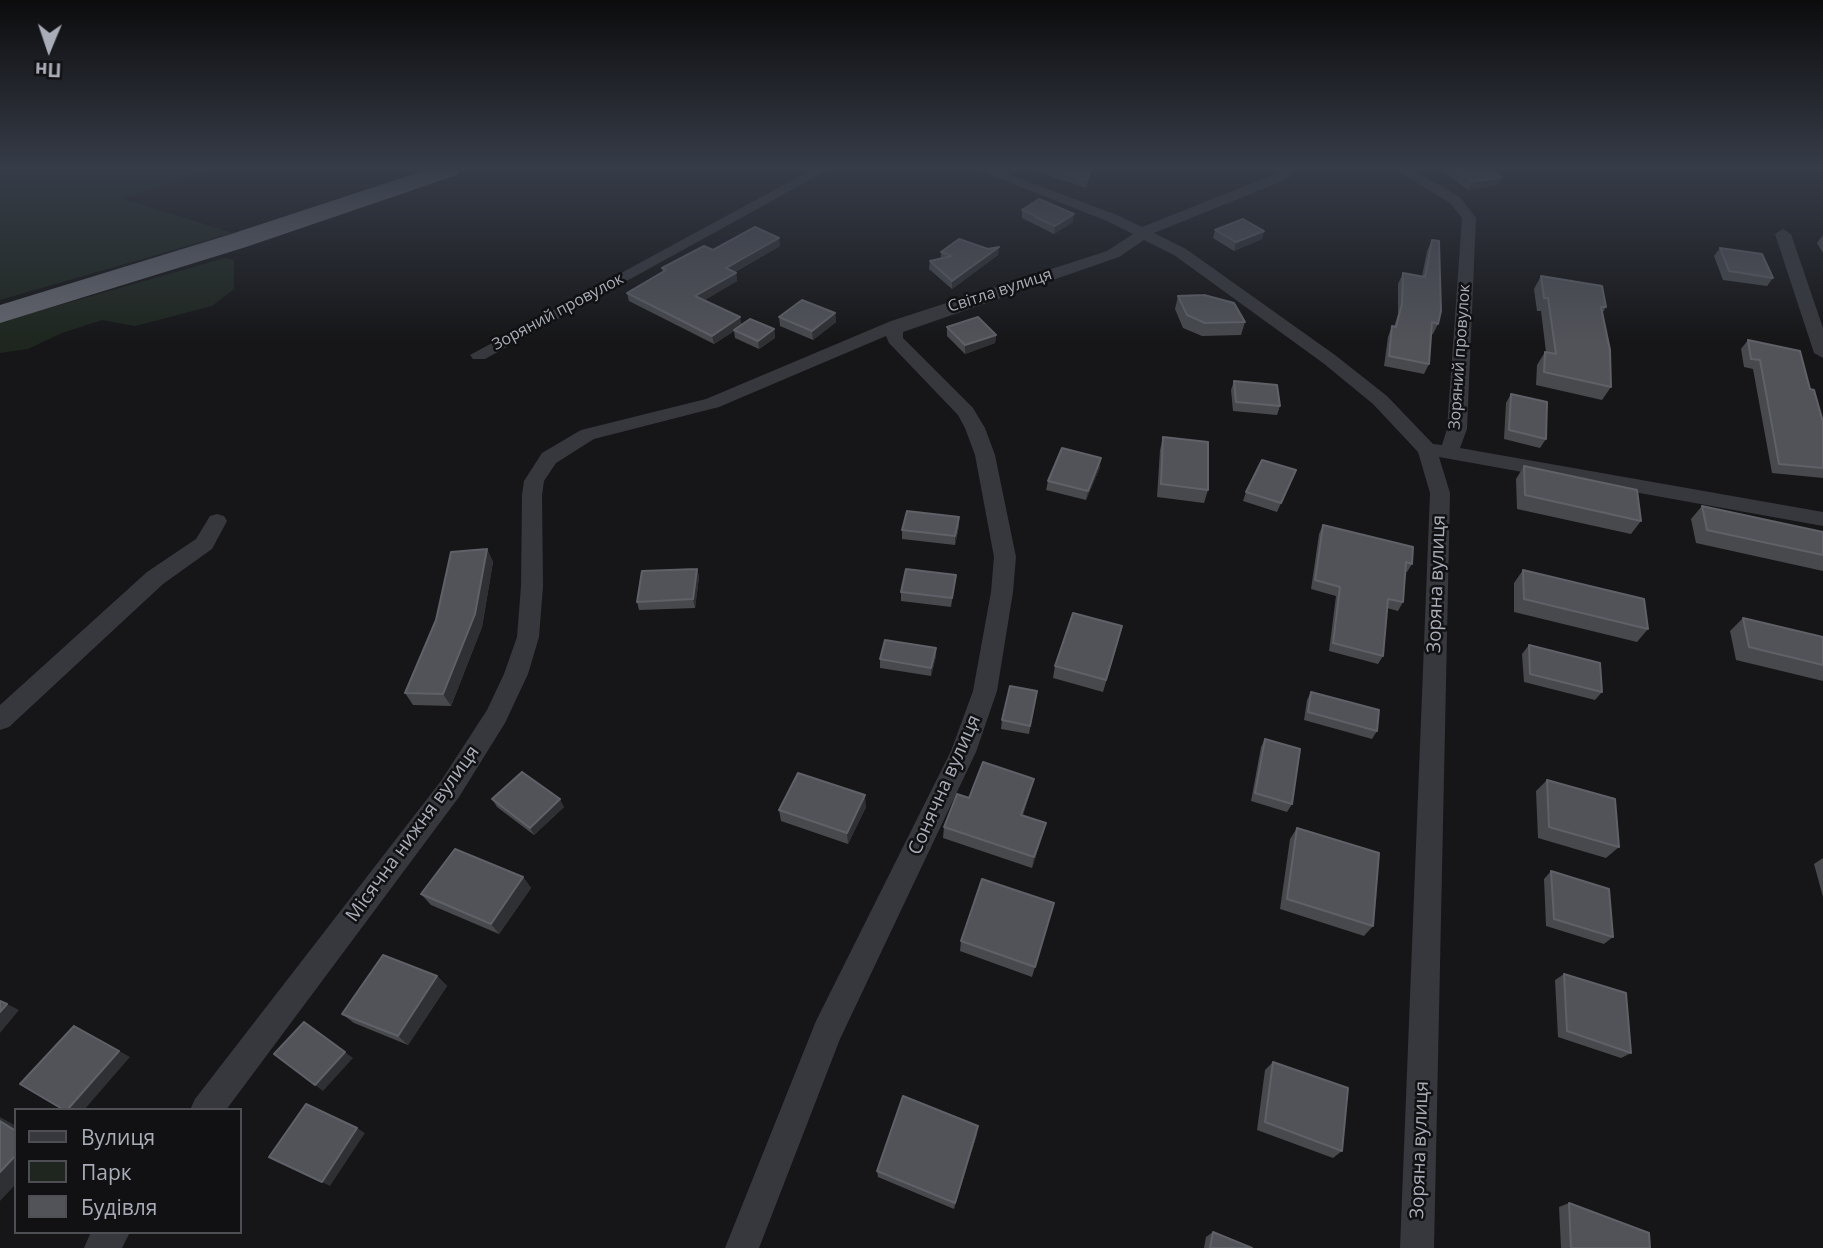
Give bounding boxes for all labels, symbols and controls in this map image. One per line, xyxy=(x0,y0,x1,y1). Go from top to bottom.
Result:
north arrow xyxy=(14,14,84,84)
text: Пн xyxy=(34,57,62,83)
street label: Світла вулиця xyxy=(945,265,1055,317)
street label: Зоряний провулок xyxy=(489,269,627,355)
street label: Зоряний провулок xyxy=(1445,284,1475,430)
street label: Зоряна вулиця xyxy=(1423,515,1451,653)
street label: Сонячна вулиця xyxy=(904,711,986,859)
street label: Місячна нижня вулиця xyxy=(342,742,484,926)
street label: Зоряна вулиця xyxy=(1406,1081,1434,1219)
legend xyxy=(14,1108,242,1234)
text: Вулиця xyxy=(81,1123,155,1151)
text: Парк xyxy=(81,1158,132,1186)
text: Будівля xyxy=(81,1193,157,1221)

